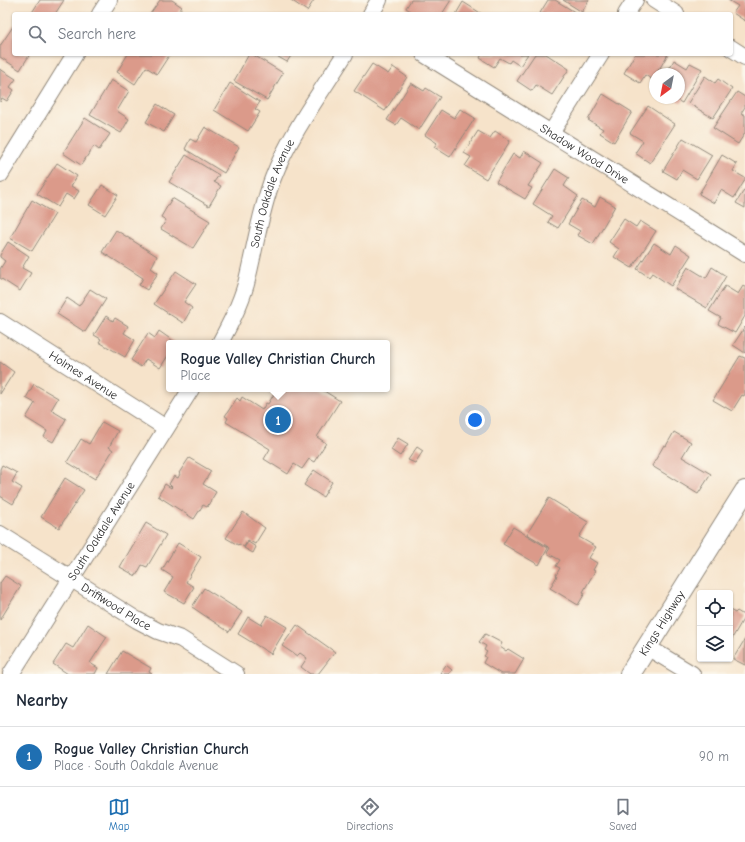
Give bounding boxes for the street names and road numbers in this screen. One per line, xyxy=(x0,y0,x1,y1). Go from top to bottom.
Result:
street label: Shadow Wood Drive xyxy=(537,121,631,187)
street label: South Oakdale Avenue xyxy=(247,137,297,249)
street label: Holmes Avenue xyxy=(46,348,121,403)
street label: South Oakdale Avenue xyxy=(65,479,138,583)
street label: Driftwood Place xyxy=(79,580,153,633)
street label: Kings Highway xyxy=(636,587,688,658)

